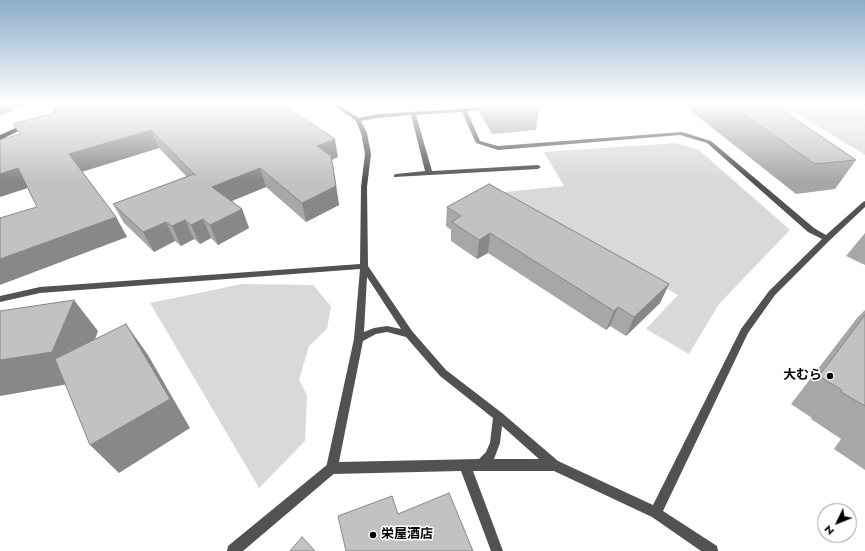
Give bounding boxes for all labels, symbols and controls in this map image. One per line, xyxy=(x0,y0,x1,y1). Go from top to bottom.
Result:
place label: 大むら xyxy=(783,368,822,384)
marker: 大むら xyxy=(825,371,835,381)
north arrow xyxy=(817,503,857,543)
text: N xyxy=(820,522,838,539)
place label: 栄屋酒店 xyxy=(381,527,433,543)
marker: 栄屋酒店 xyxy=(368,530,378,540)

